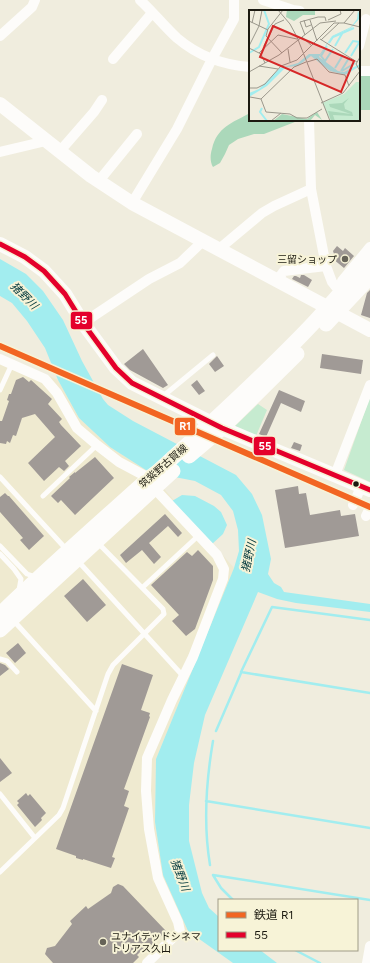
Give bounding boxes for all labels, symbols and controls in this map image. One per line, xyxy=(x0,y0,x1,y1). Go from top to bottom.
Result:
inset map xyxy=(249,10,360,121)
place label: 三留ショップ xyxy=(277,253,337,266)
marker: 三留ショップ xyxy=(340,254,350,264)
water label: 猪野川 xyxy=(8,280,41,313)
line badge: 55 xyxy=(70,311,93,330)
text: 55 xyxy=(75,314,87,327)
line badge: R1 xyxy=(174,417,196,436)
text: R1 xyxy=(179,420,191,433)
line badge: 55 xyxy=(253,436,276,456)
text: 55 xyxy=(259,440,271,453)
street label: 筑紫野古賀線 xyxy=(136,441,190,491)
unlabelled marker xyxy=(351,479,361,489)
water label: 猪野川 xyxy=(239,538,259,573)
water label: 猪野川 xyxy=(168,857,192,894)
legend xyxy=(218,899,358,951)
text: 鉄道 R1 xyxy=(254,908,293,922)
text: 55 xyxy=(254,928,268,942)
place label: ユナイテッドシネマ トリアス久山 xyxy=(111,930,201,955)
marker: ユナイテッドシネマ トリアス久山 xyxy=(98,937,108,947)

